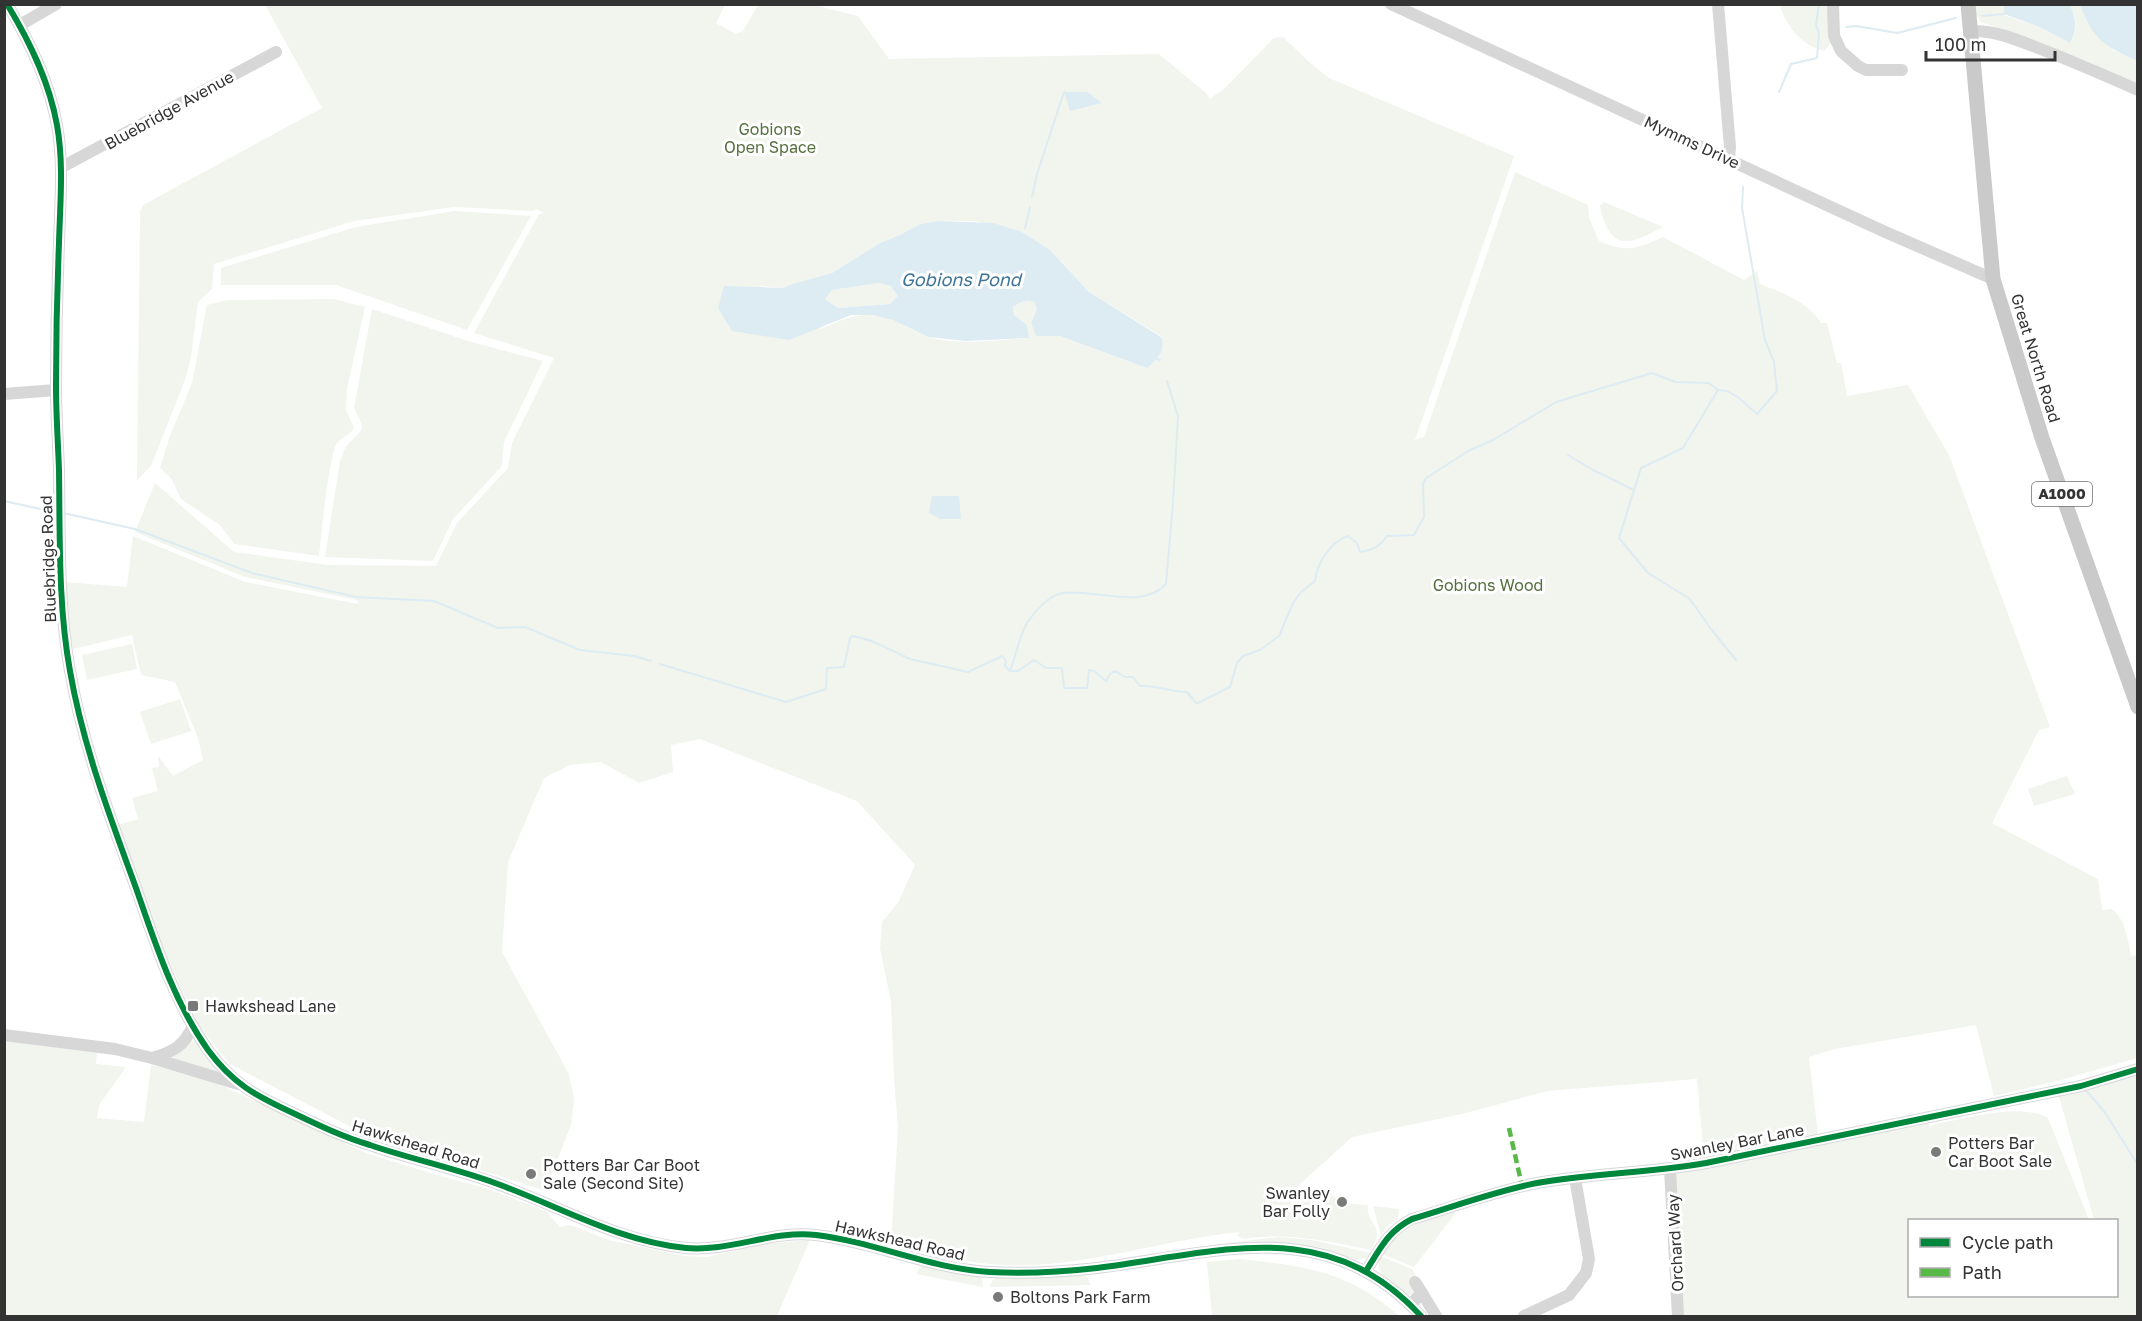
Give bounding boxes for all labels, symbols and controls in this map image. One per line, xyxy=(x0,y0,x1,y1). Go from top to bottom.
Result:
scale bar xyxy=(1926,24,2055,62)
text: 100 m xyxy=(1935,33,1986,55)
street label: Bluebridge Avenue xyxy=(101,66,237,154)
street label: Mymms Drive xyxy=(1641,111,1743,173)
park label: Gobions Open Space xyxy=(724,119,816,157)
water label: Gobions Pond xyxy=(901,268,1023,290)
street label: Great North Road xyxy=(2007,291,2065,425)
road number: A1000 xyxy=(2032,482,2092,506)
street label: Bluebridge Road xyxy=(36,495,60,623)
park label: Gobions Wood xyxy=(1433,575,1543,595)
place label: Hawkshead Lane xyxy=(205,996,336,1016)
marker: Hawkshead Lane xyxy=(186,999,200,1013)
street label: Hawkshead Road xyxy=(350,1115,482,1173)
street label: Swanley Bar Lane xyxy=(1668,1119,1806,1165)
place label: Potters Bar Car Boot Sale xyxy=(1948,1133,2052,1171)
marker: Potters Bar Car Boot Sale xyxy=(1929,1145,1943,1159)
place label: Potters Bar Car Boot Sale (Second Site) xyxy=(543,1155,700,1193)
marker: Potters Bar Car Boot Sale (Second Site) xyxy=(524,1167,538,1181)
place label: Swanley Bar Folly xyxy=(1262,1183,1330,1221)
street label: Orchard Way xyxy=(1662,1194,1688,1292)
marker: Swanley Bar Folly xyxy=(1335,1195,1349,1209)
street label: Hawkshead Road xyxy=(833,1215,967,1265)
legend xyxy=(1908,1219,2118,1297)
text: Cycle path xyxy=(1962,1231,2054,1253)
text: Path xyxy=(1962,1261,2002,1283)
place label: Boltons Park Farm xyxy=(1010,1287,1151,1307)
marker: Boltons Park Farm xyxy=(991,1290,1005,1304)

